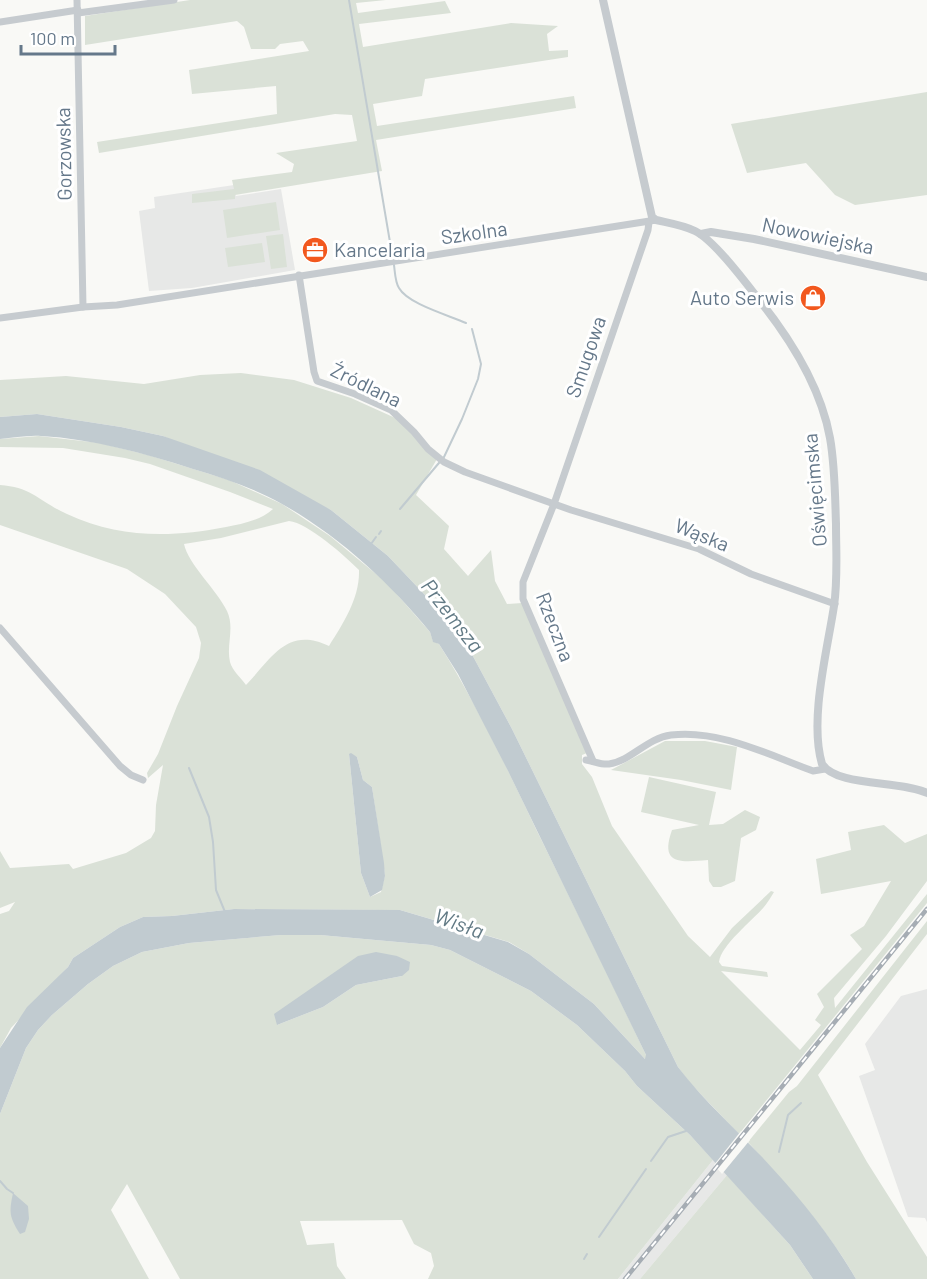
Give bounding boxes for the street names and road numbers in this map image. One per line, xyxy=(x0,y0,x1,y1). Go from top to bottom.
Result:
street label: Gorzowska xyxy=(50,107,76,201)
street label: Nowowiejska xyxy=(760,211,876,259)
street label: Szkolna xyxy=(439,215,509,249)
street label: Smugowa xyxy=(560,313,610,401)
street label: Źródlana xyxy=(327,357,406,411)
street label: Oświęcimska xyxy=(797,433,831,548)
street label: Wąska xyxy=(672,512,733,556)
street label: Rzeczna xyxy=(532,589,580,665)

